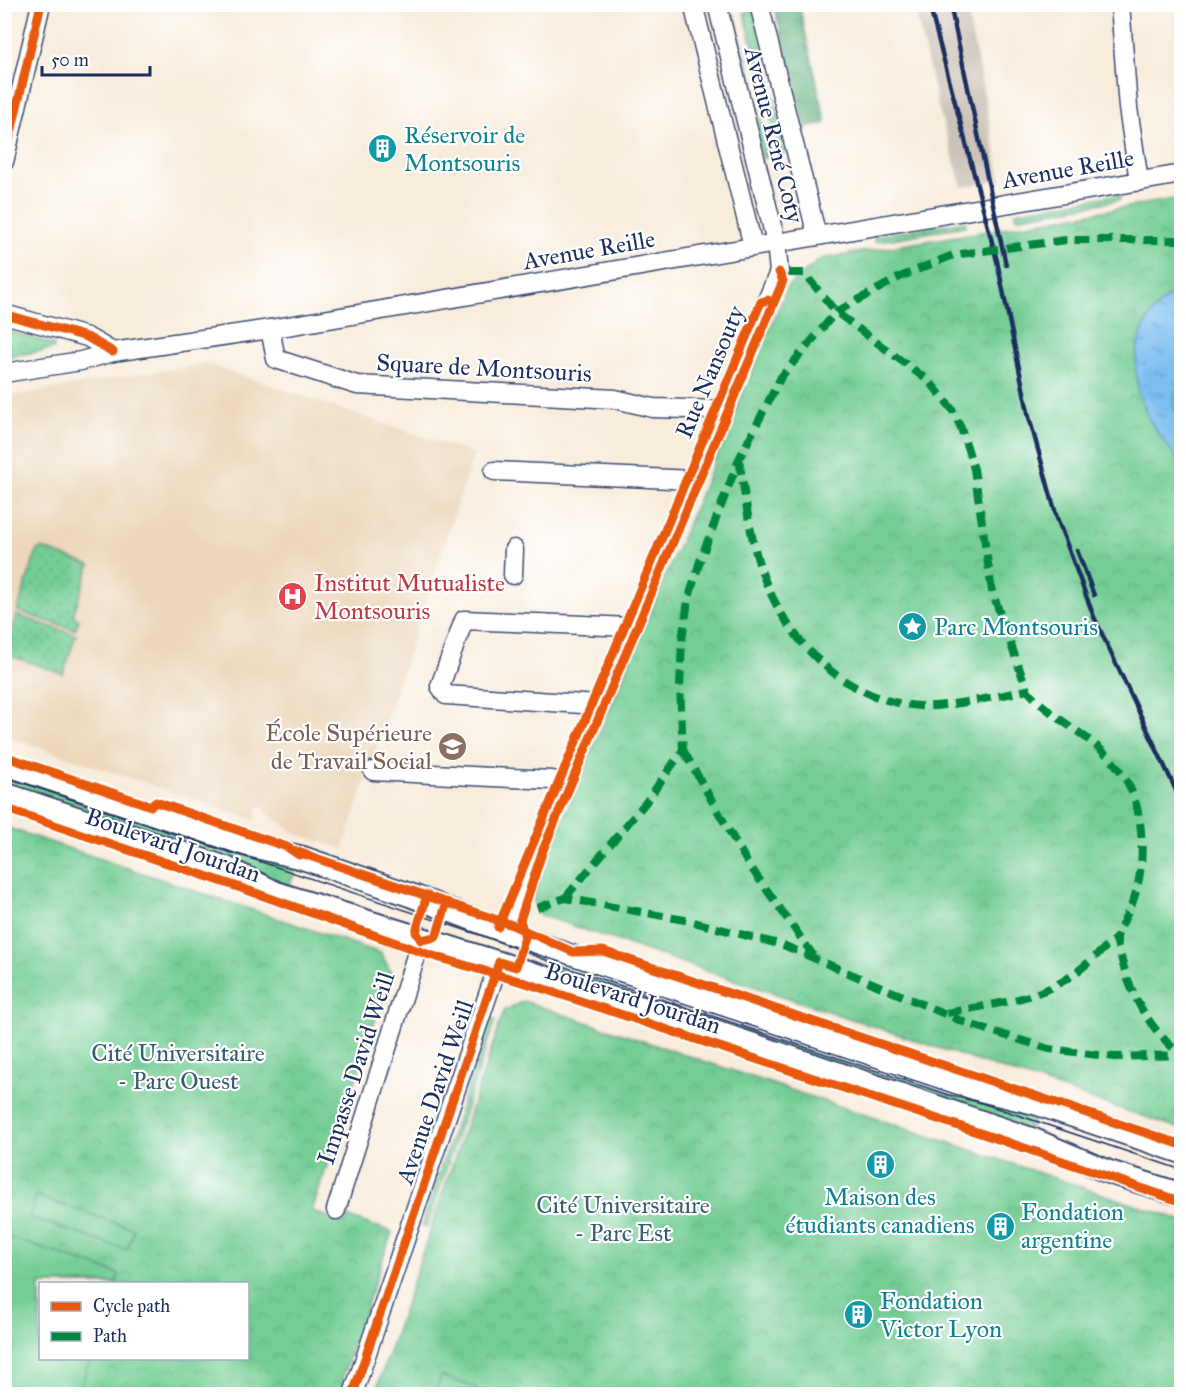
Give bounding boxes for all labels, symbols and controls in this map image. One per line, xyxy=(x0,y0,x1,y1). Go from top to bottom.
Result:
scale bar xyxy=(42,39,150,77)
street label: Avenue René Coty xyxy=(737,43,811,227)
text: 50 m xyxy=(51,49,89,71)
place label: Réservoir de Montsouris xyxy=(404,120,525,178)
building icon: Réservoir de Montsouris xyxy=(367,133,399,165)
street label: Avenue Reille xyxy=(999,143,1136,196)
street label: Avenue Reille xyxy=(520,224,657,277)
street label: Rue Nansouty xyxy=(669,301,752,443)
street label: Square de Montsouris xyxy=(376,347,592,389)
place label: Institut Mutualiste Montsouris xyxy=(314,568,505,626)
hospital icon: Institut Mutualiste Montsouris xyxy=(277,581,309,613)
place icon: Parc Montsouris xyxy=(897,611,929,643)
place label: Parc Montsouris xyxy=(934,612,1098,642)
place label: École Supérieure de Travail Social xyxy=(265,718,432,776)
school or university icon: École Supérieure de Travail Social xyxy=(437,731,469,763)
street label: Boulevard Jourdan xyxy=(81,801,265,889)
street label: Boulevard Jourdan xyxy=(541,955,725,1041)
street label: Impasse David Weill xyxy=(311,967,401,1168)
street label: Avenue David Weill xyxy=(389,995,481,1189)
park label: Cité Universitaire - Parc Ouest xyxy=(91,1038,265,1096)
building icon: Maison des étudiants canadiens xyxy=(864,1148,896,1180)
place label: Maison des étudiants canadiens xyxy=(785,1182,975,1240)
park label: Cité Universitaire - Parc Est xyxy=(536,1190,710,1248)
place label: Fondation argentine xyxy=(1021,1197,1124,1255)
building icon: Fondation argentine xyxy=(984,1210,1016,1242)
legend xyxy=(39,1282,249,1360)
place label: Fondation Victor Lyon xyxy=(879,1286,1002,1344)
text: Cycle path xyxy=(93,1295,170,1317)
building icon: Fondation Victor Lyon xyxy=(843,1299,875,1331)
text: Path xyxy=(93,1325,127,1347)

